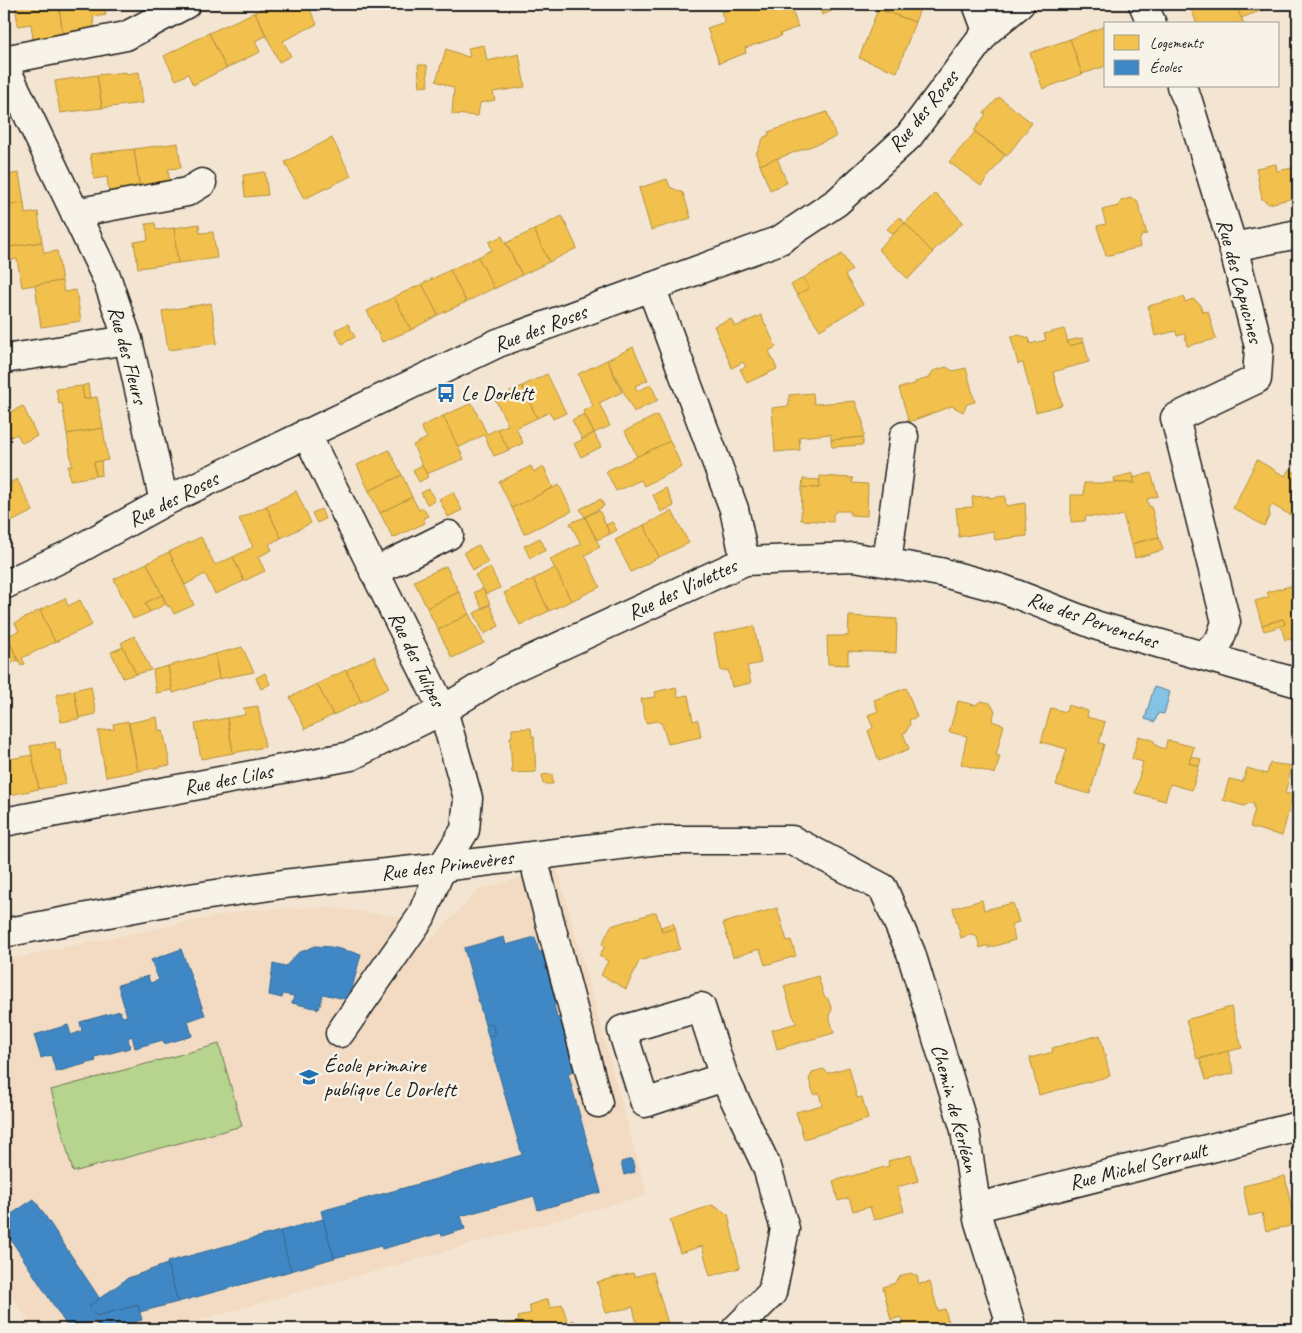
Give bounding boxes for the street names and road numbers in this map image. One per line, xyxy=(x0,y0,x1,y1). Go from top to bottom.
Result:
street label: Rue des Roses xyxy=(882,64,965,157)
street label: Rue des Capucines xyxy=(1211,216,1270,348)
street label: Rue des Roses xyxy=(490,298,592,358)
street label: Rue des Fleurs xyxy=(102,303,154,408)
street label: Rue des Roses xyxy=(124,465,224,533)
street label: Rue des Violettes xyxy=(623,552,742,626)
street label: Rue des Pervenches xyxy=(1024,586,1163,655)
street label: Rue des Tulipes xyxy=(383,607,452,712)
street label: Rue des Lilas xyxy=(181,757,276,800)
street label: Rue des Primevères xyxy=(380,844,516,886)
street label: Chemin de Kerléan xyxy=(925,1041,985,1175)
street label: Rue Michel Serrault xyxy=(1067,1136,1211,1196)

